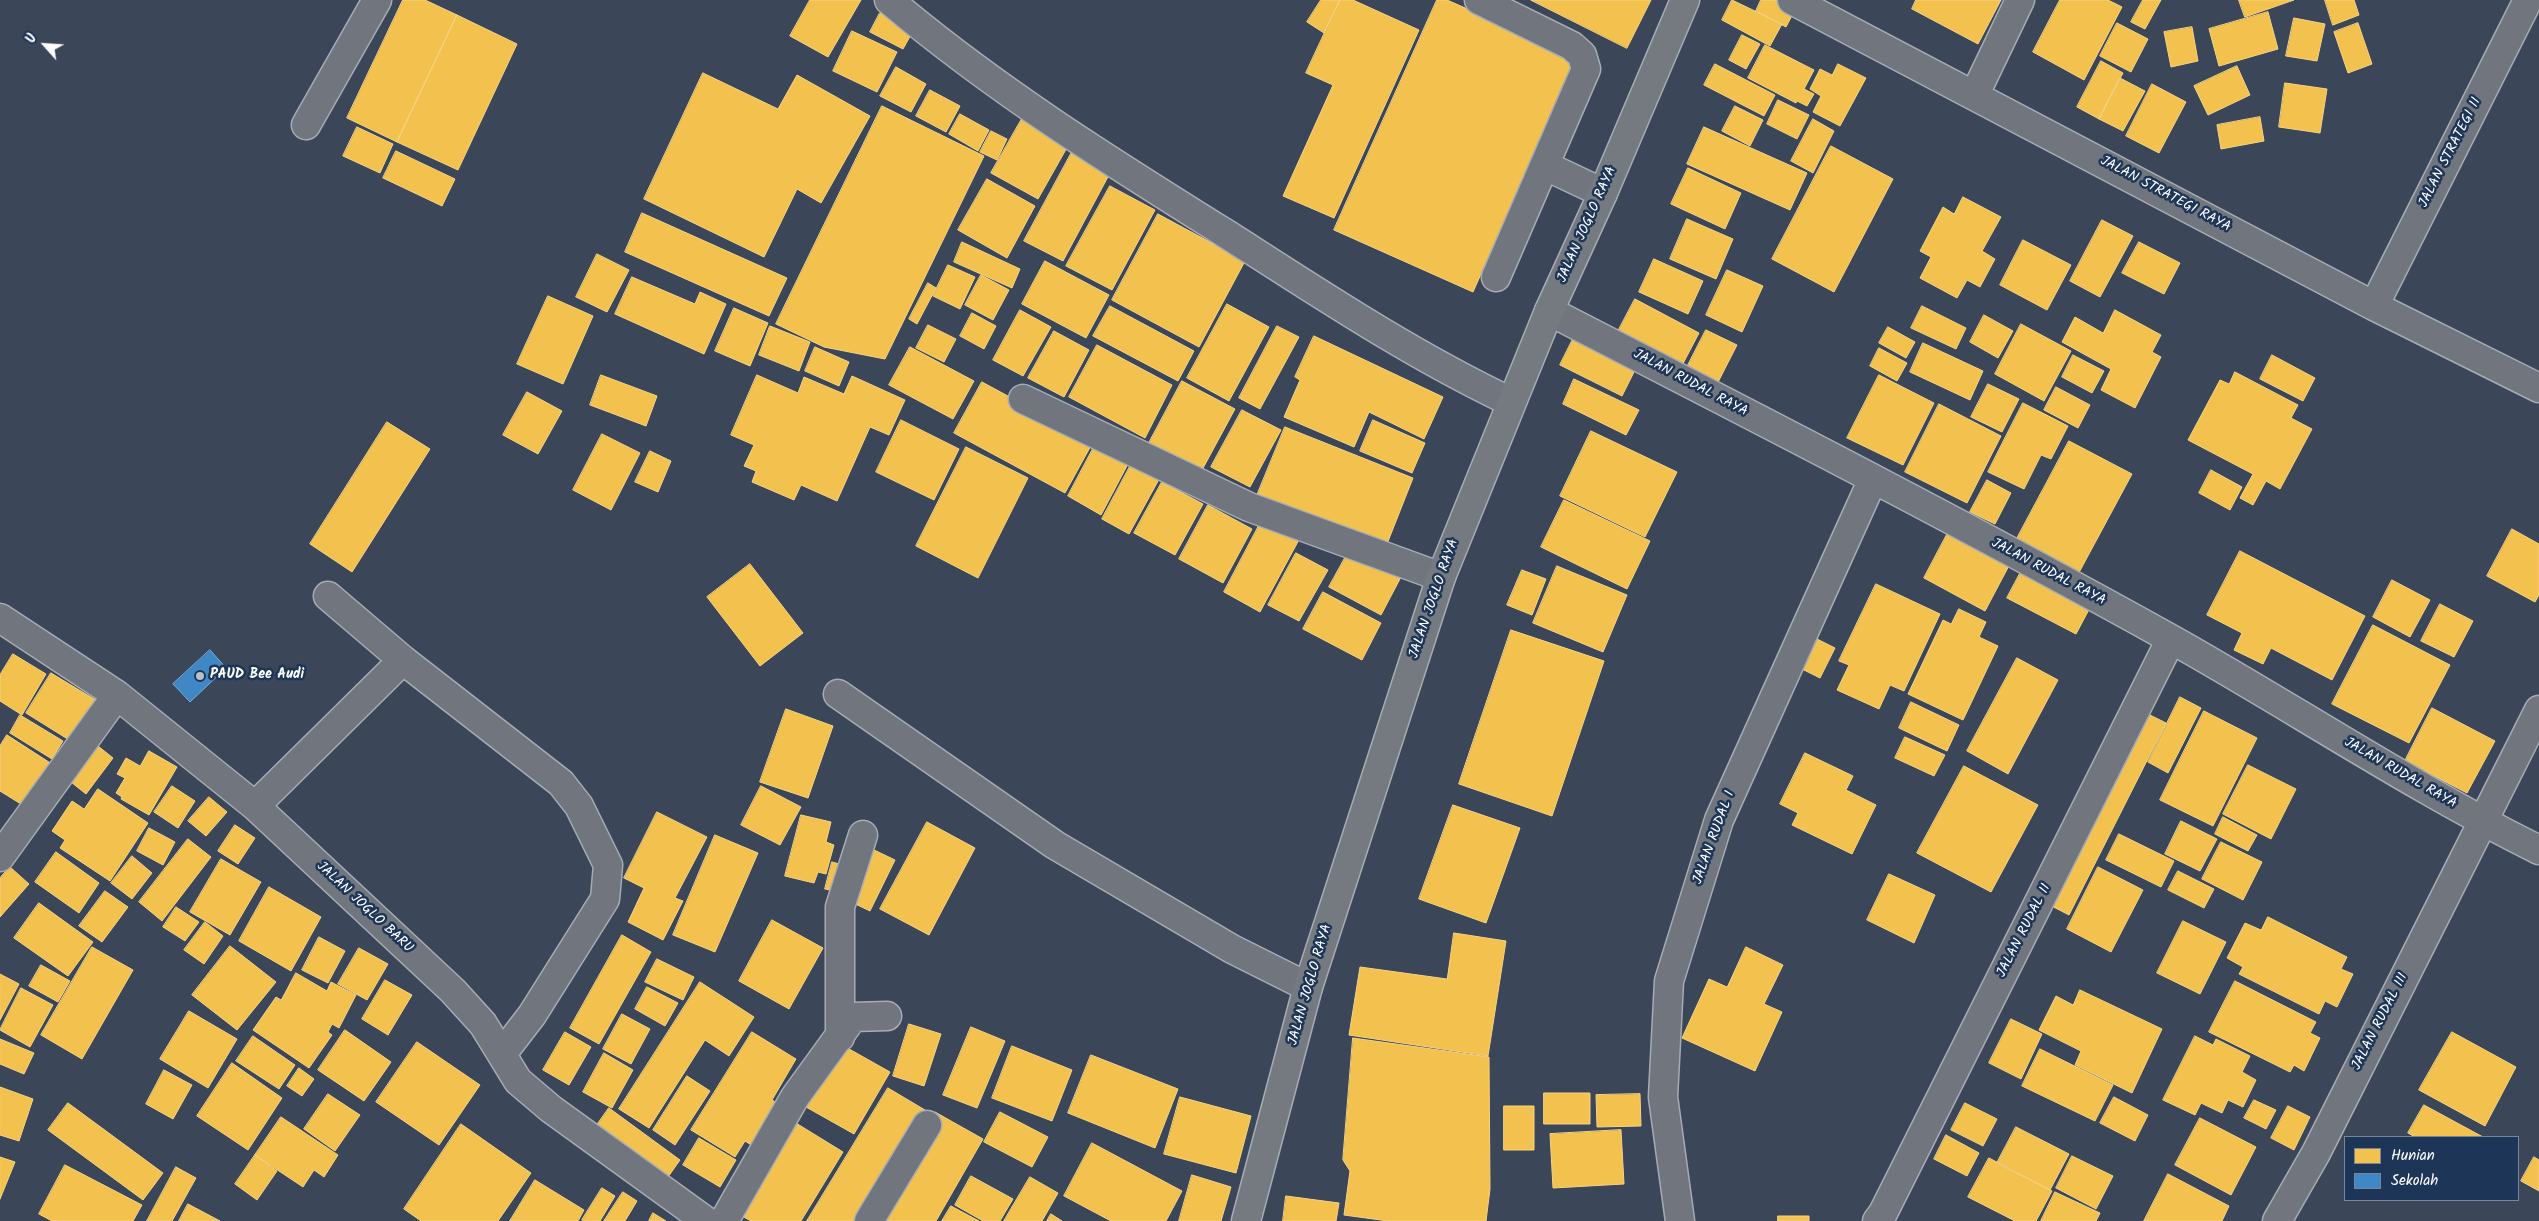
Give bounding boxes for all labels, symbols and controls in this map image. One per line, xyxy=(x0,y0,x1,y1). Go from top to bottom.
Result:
north arrow xyxy=(20,20,70,70)
text: U xyxy=(20,30,43,47)
street label: JALAN STRATEGI II xyxy=(2416,95,2486,211)
street label: JALAN STRATEGI RAYA xyxy=(2097,153,2233,237)
street label: JALAN JOGLO RAYA xyxy=(1555,164,1621,286)
street label: JALAN RUDAL RAYA xyxy=(1630,347,1750,421)
street label: JALAN RUDAL RAYA xyxy=(1988,536,2108,610)
street label: JALAN JOGLO RAYA xyxy=(1407,537,1463,661)
place label: PAUD Bee Audi xyxy=(210,668,304,684)
marker: PAUD Bee Audi xyxy=(194,670,206,682)
street label: JALAN RUDAL RAYA xyxy=(2341,735,2459,813)
street label: JALAN RUDAL I xyxy=(1690,789,1740,887)
street label: JALAN JOGLO BARU xyxy=(312,859,416,957)
street label: JALAN RUDAL II xyxy=(1994,882,2056,980)
street label: JALAN JOGLO RAYA xyxy=(1286,923,1336,1047)
street label: JALAN RUDAL III xyxy=(2349,971,2413,1073)
legend xyxy=(2344,1136,2519,1201)
text: Hunian xyxy=(2391,1144,2435,1168)
text: Sekolah xyxy=(2391,1169,2438,1193)

